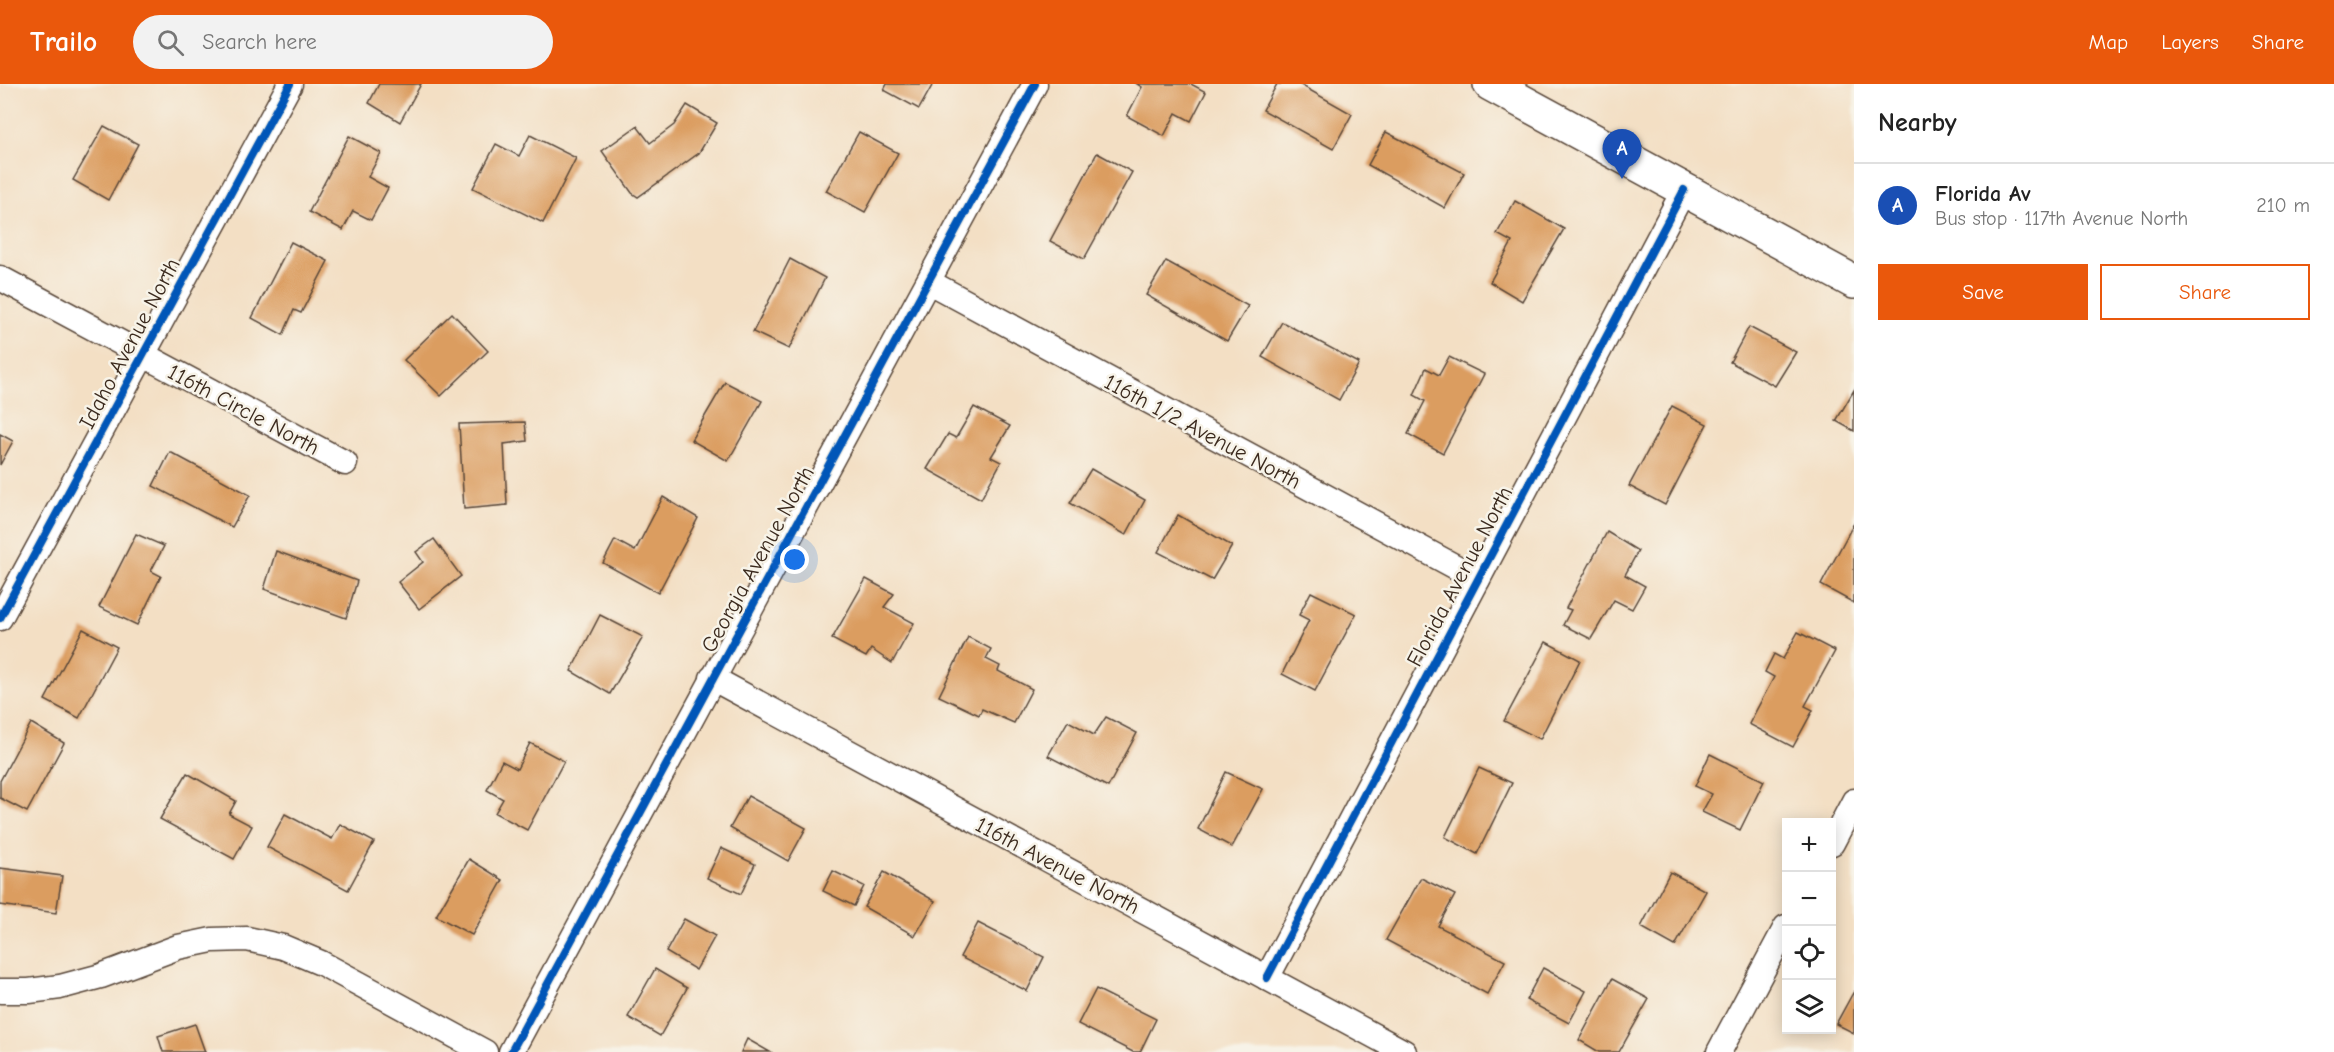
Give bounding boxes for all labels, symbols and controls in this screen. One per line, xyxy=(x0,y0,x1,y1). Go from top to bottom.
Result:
search box xyxy=(133,15,553,69)
text: Trailo xyxy=(30,26,97,58)
icon: search xyxy=(154,26,187,59)
text: Search here xyxy=(202,29,317,55)
text: Map xyxy=(2089,30,2128,54)
text: Layers xyxy=(2161,30,2219,54)
text: Share xyxy=(2252,30,2304,54)
text: Nearby xyxy=(1878,108,1957,138)
pin: A xyxy=(1602,130,1642,179)
text: Florida Av xyxy=(1935,181,2031,207)
text: A xyxy=(1892,194,1903,217)
text: 210 m xyxy=(2256,194,2310,217)
text: Bus stop · 117th Avenue North xyxy=(1935,207,2188,230)
street label: Idaho Avenue North xyxy=(74,254,186,433)
button: Save xyxy=(1878,264,2088,320)
button: Share xyxy=(2100,264,2310,320)
street label: 116th Circle North xyxy=(163,359,324,461)
street label: 116th 1/2 Avenue North xyxy=(1100,369,1305,495)
street label: Georgia Avenue North xyxy=(696,462,820,657)
street label: Florida Avenue North xyxy=(1401,482,1518,671)
your location xyxy=(780,545,809,574)
street label: 116th Avenue North xyxy=(971,812,1144,920)
map controls xyxy=(1782,818,1836,1034)
button: + xyxy=(1782,818,1836,872)
button: − xyxy=(1782,872,1836,926)
button: locate xyxy=(1782,926,1836,980)
button: layers xyxy=(1782,980,1836,1034)

